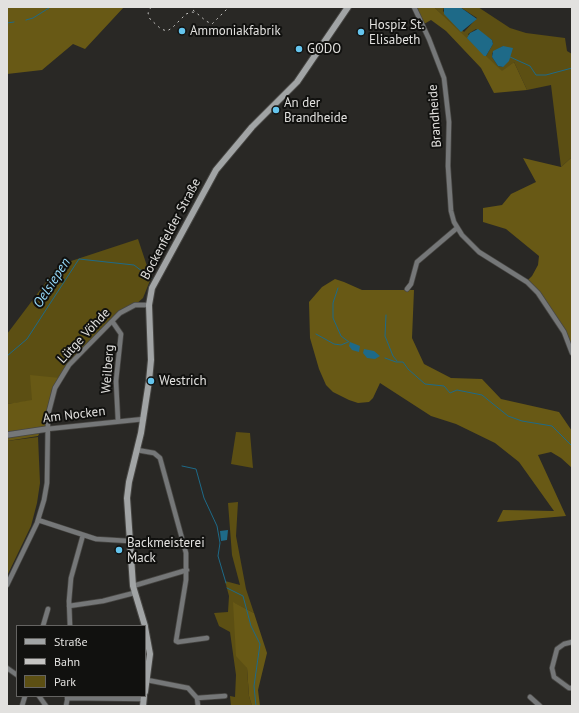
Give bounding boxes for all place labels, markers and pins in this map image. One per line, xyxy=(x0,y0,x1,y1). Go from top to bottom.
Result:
place label: Hospiz St. Elisabeth xyxy=(369,17,424,48)
place label: Ammoniakfabrik xyxy=(190,23,281,39)
marker: Ammoniakfabrik xyxy=(177,26,187,36)
marker: Hospiz St. Elisabeth xyxy=(356,27,366,37)
place label: GODO xyxy=(307,41,341,57)
marker: GODO xyxy=(294,44,304,54)
place label: An der Brandheide xyxy=(284,95,347,126)
marker: An der Brandheide xyxy=(271,105,281,115)
place label: Westrich xyxy=(159,373,207,389)
marker: Westrich xyxy=(146,376,156,386)
place label: Backmeisterei Mack xyxy=(127,535,205,566)
marker: Backmeisterei Mack xyxy=(114,545,124,555)

